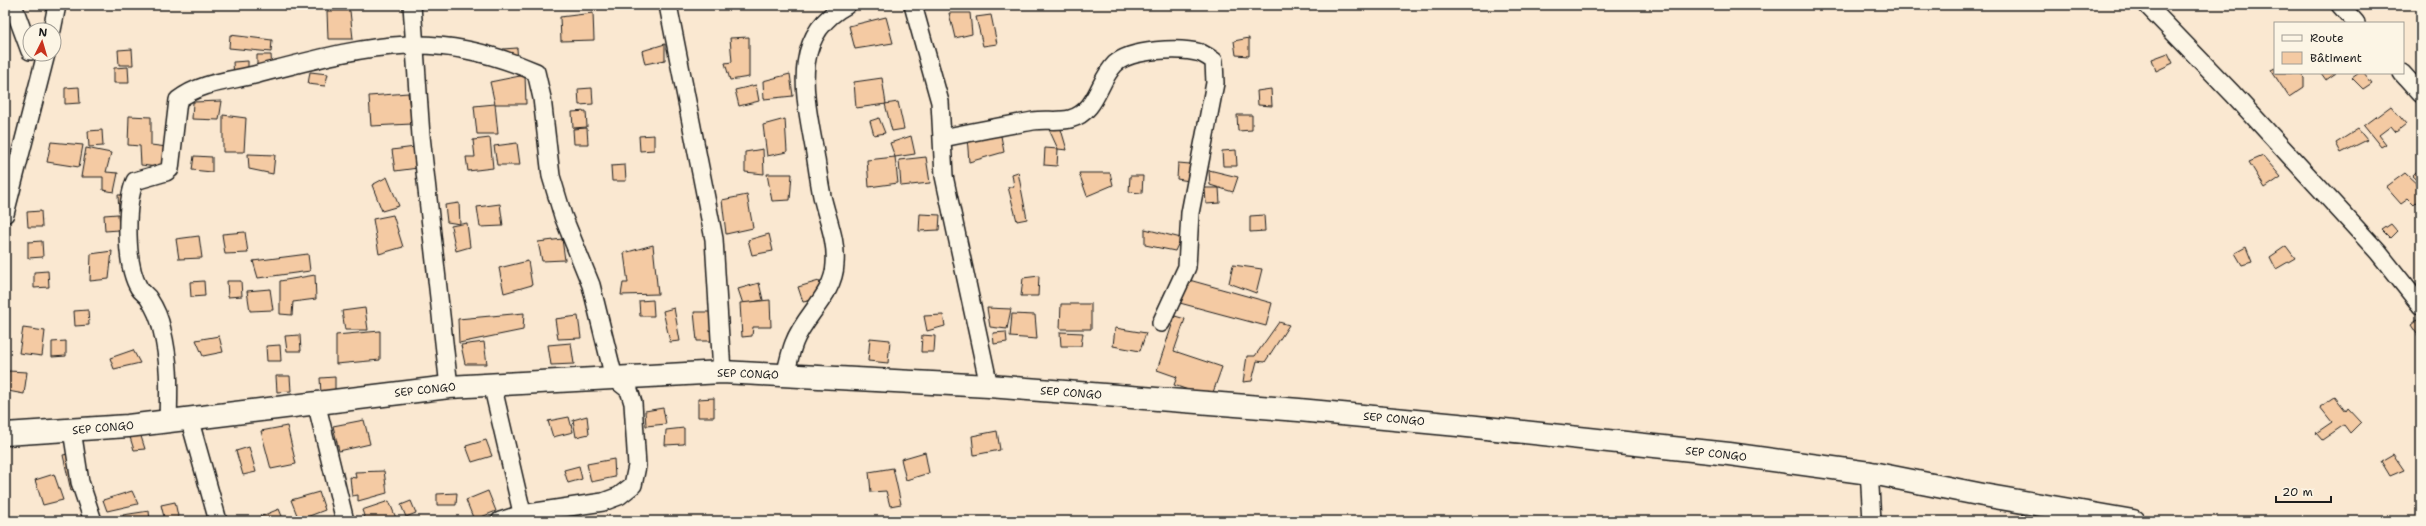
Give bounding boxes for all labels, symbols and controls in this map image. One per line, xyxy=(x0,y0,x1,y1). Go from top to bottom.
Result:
north arrow xyxy=(22,22,62,62)
legend xyxy=(2274,22,2404,74)
text: N xyxy=(38,25,48,40)
text: Route xyxy=(2310,30,2344,46)
text: Bâtiment xyxy=(2310,50,2362,66)
street label: SEP CONGO xyxy=(717,365,779,383)
street label: SEP CONGO xyxy=(394,379,457,401)
street label: SEP CONGO xyxy=(1040,383,1102,403)
street label: SEP CONGO xyxy=(1363,409,1425,429)
street label: SEP CONGO xyxy=(72,418,134,438)
street label: SEP CONGO xyxy=(1685,443,1748,465)
scale bar xyxy=(2276,478,2331,504)
text: 20 m xyxy=(2282,484,2313,500)

